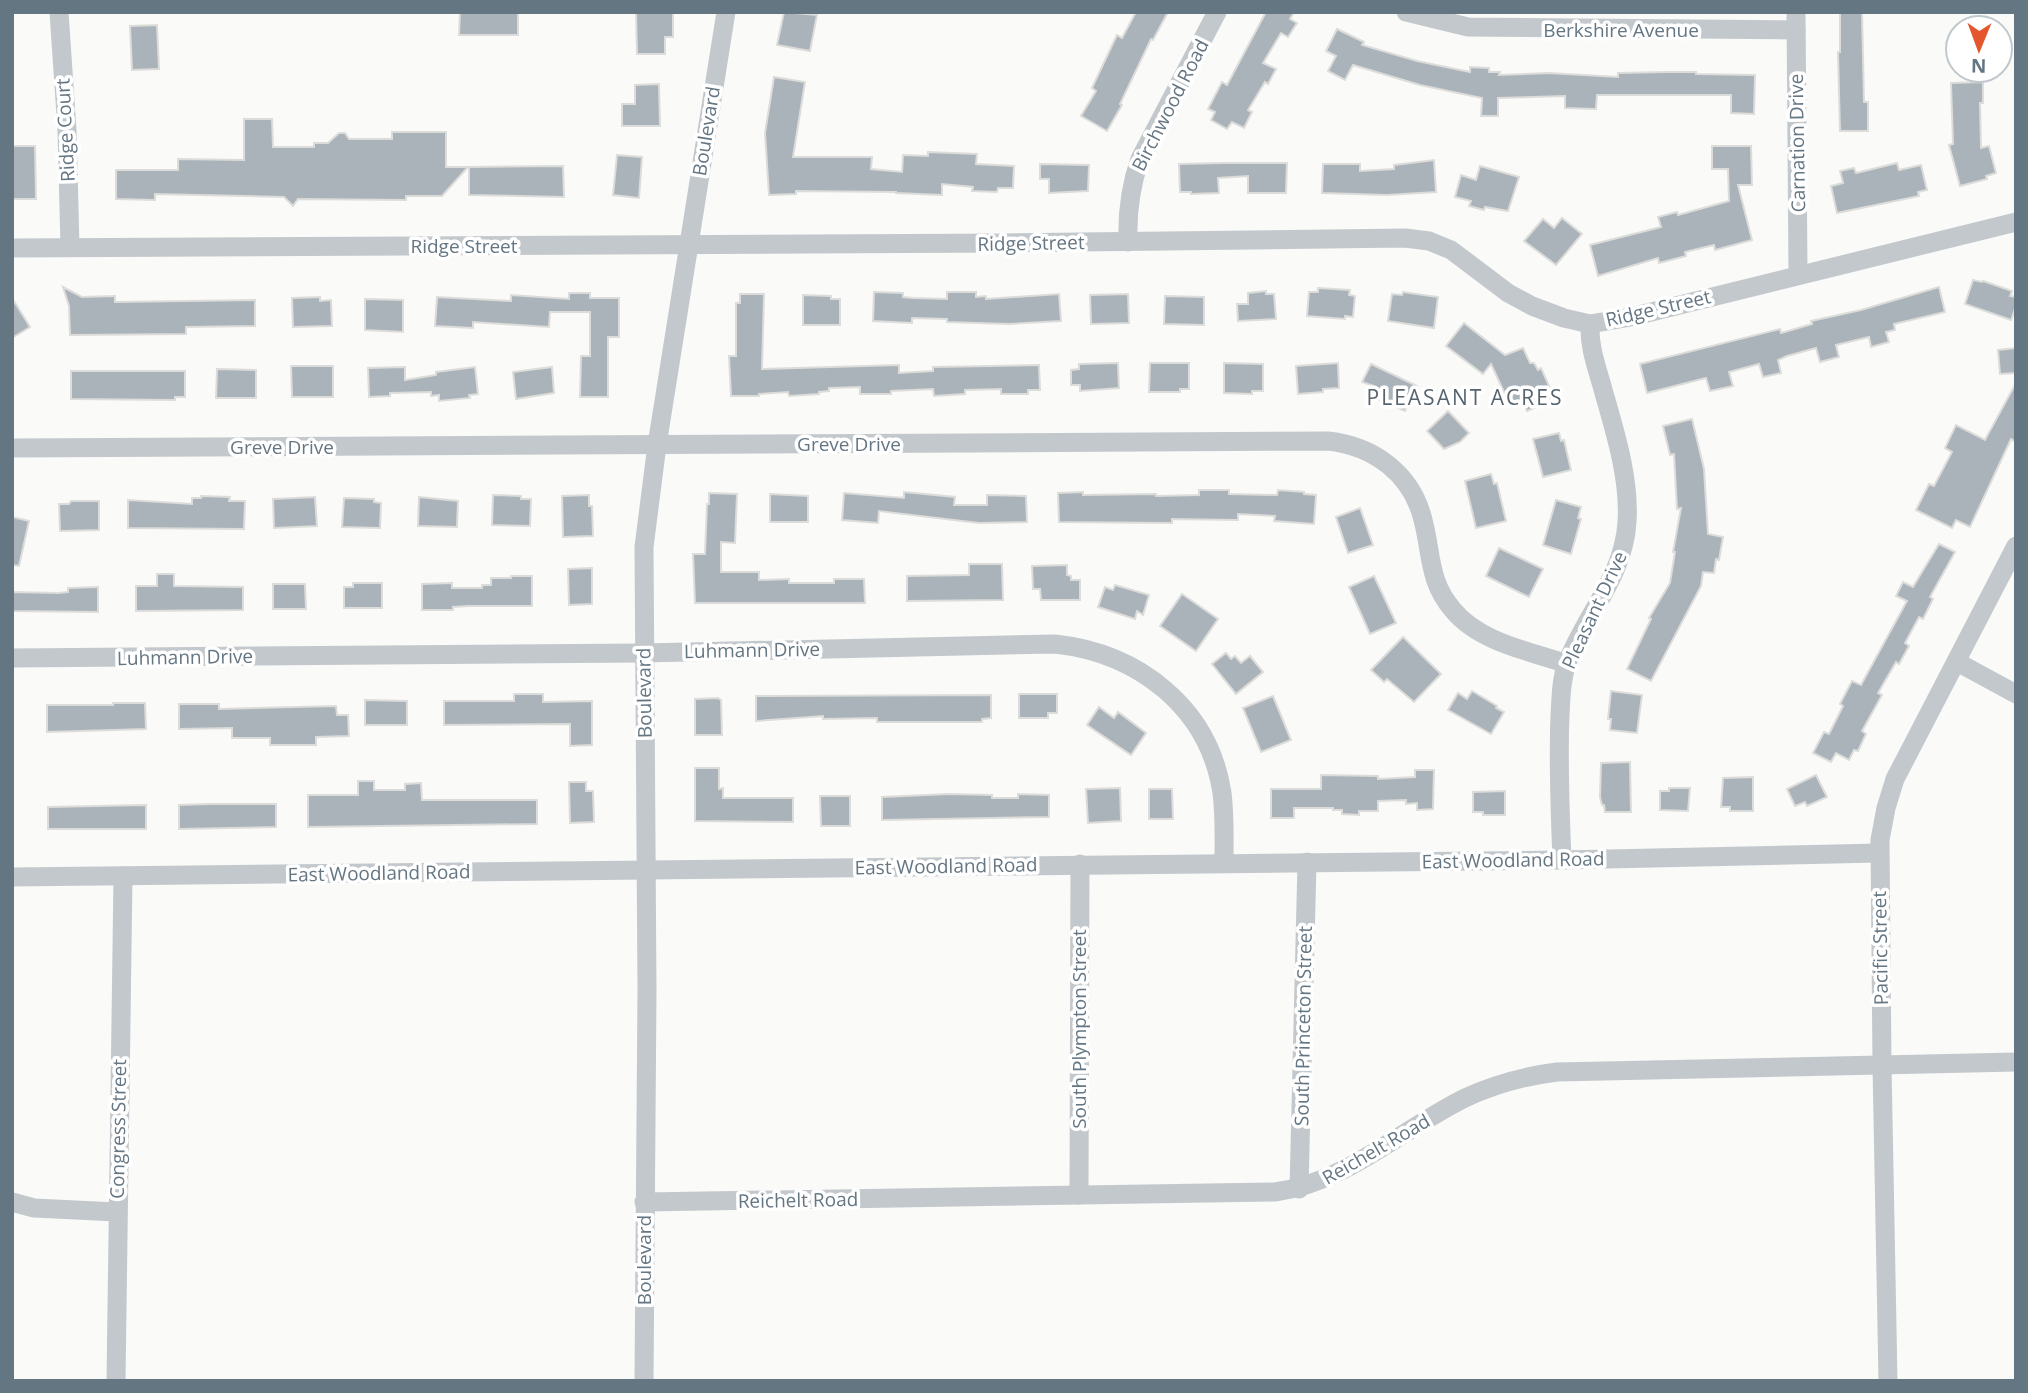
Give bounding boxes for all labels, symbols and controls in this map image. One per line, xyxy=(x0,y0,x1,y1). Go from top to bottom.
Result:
north arrow xyxy=(1944,14,2014,84)
street label: Berkshire Avenue xyxy=(1543,17,1699,43)
street label: Birchwood Road xyxy=(1125,34,1215,176)
text: N xyxy=(1971,53,1987,79)
street label: Carnation Drive xyxy=(1783,73,1811,213)
street label: Ridge Court xyxy=(49,77,81,182)
street label: Boulevard xyxy=(686,84,726,178)
street label: Ridge Street xyxy=(977,229,1085,257)
street label: Ridge Street xyxy=(410,233,518,259)
street label: Ridge Street xyxy=(1603,283,1713,333)
district label: PLEASANT ACRES xyxy=(1367,383,1563,411)
street label: Greve Drive xyxy=(797,431,901,457)
street label: Greve Drive xyxy=(230,434,334,460)
street label: Pleasant Drive xyxy=(1555,547,1633,673)
street label: Luhmann Drive xyxy=(684,636,820,664)
street label: Luhmann Drive xyxy=(117,643,253,671)
street label: Boulevard xyxy=(630,648,658,738)
street label: East Woodland Road xyxy=(1421,845,1605,875)
street label: East Woodland Road xyxy=(854,851,1038,881)
street label: East Woodland Road xyxy=(287,858,471,888)
street label: Pacific Street xyxy=(1866,890,1894,1005)
street label: South Princeton Street xyxy=(1288,926,1318,1126)
street label: South Plympton Street xyxy=(1066,929,1092,1129)
street label: Congress Street xyxy=(104,1059,132,1199)
street label: Reichelt Road xyxy=(1317,1108,1435,1190)
street label: Reichelt Road xyxy=(738,1186,858,1214)
street label: Boulevard xyxy=(631,1215,657,1305)

